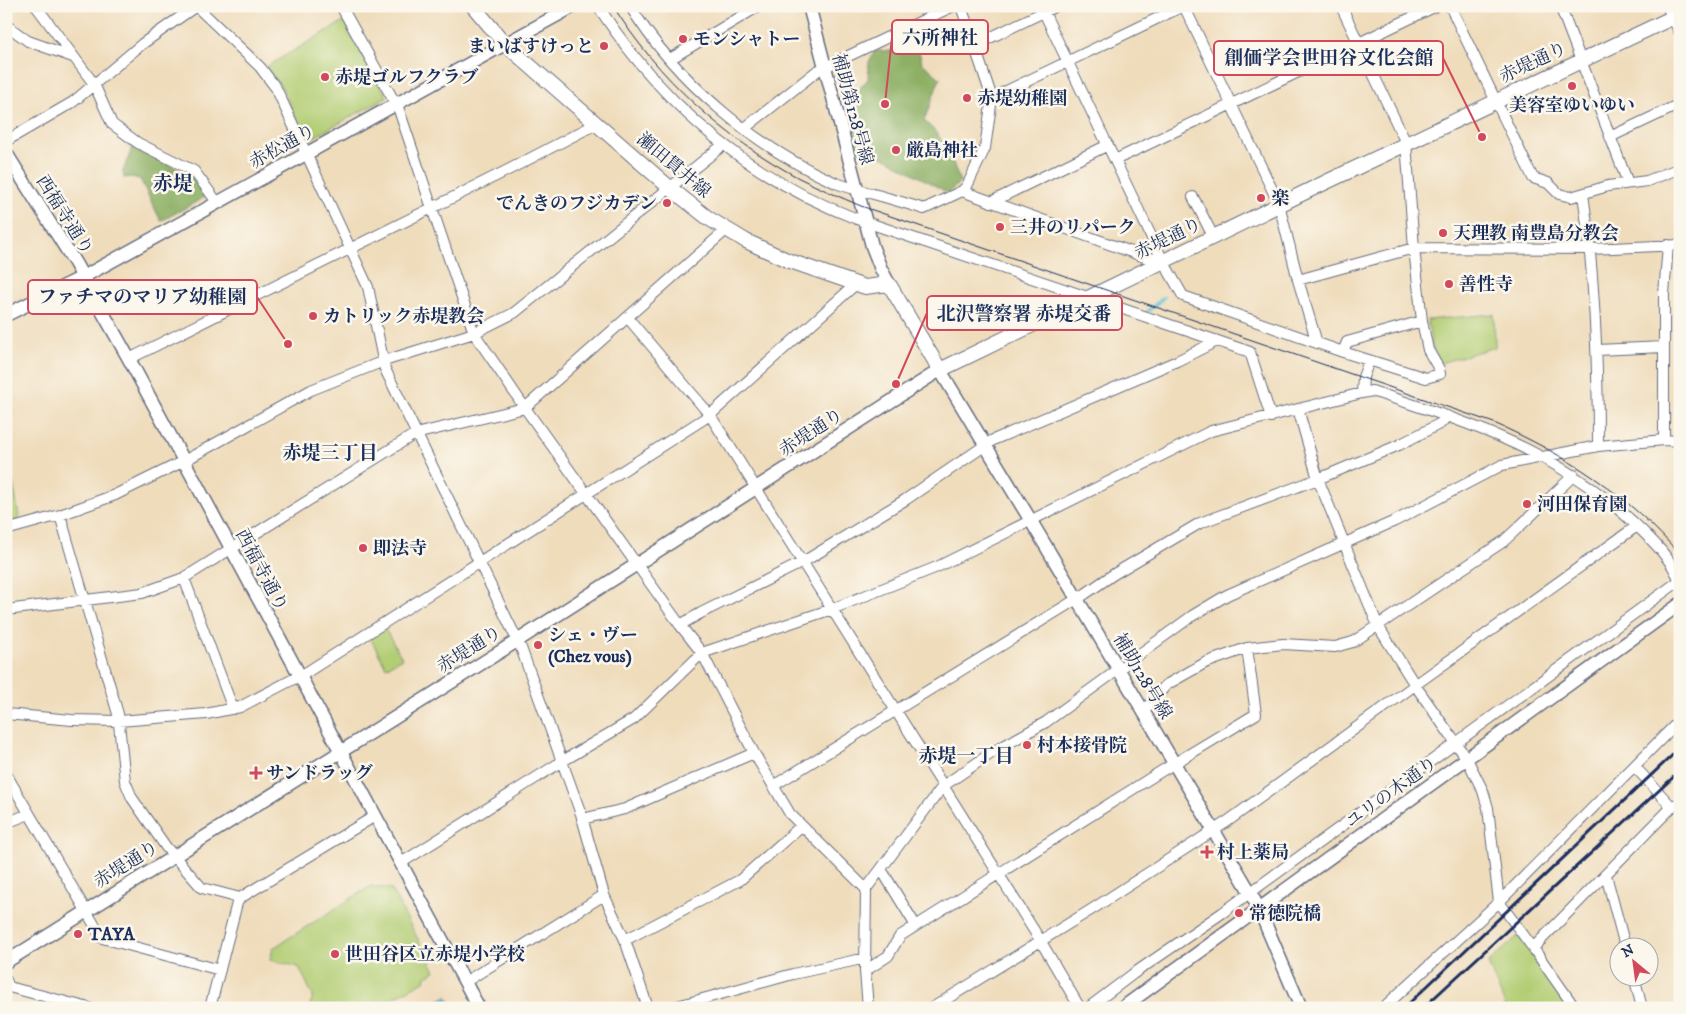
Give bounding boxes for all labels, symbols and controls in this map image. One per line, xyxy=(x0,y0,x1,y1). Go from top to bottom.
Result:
callout: 六所神社 xyxy=(892,20,988,54)
text: 六所神社 xyxy=(902,27,978,50)
place label: モンシャトー xyxy=(693,29,800,51)
marker: モンシャトー xyxy=(677,33,689,45)
place label: まいばすけっと xyxy=(468,36,594,58)
street label: 赤堤通り xyxy=(1496,38,1571,88)
marker: まいばすけっと xyxy=(598,40,610,52)
callout: 創価学会世田谷文化会館 xyxy=(1214,41,1443,75)
text: 創価学会世田谷文化会館 xyxy=(1224,47,1434,70)
street label: 補助第128号線 xyxy=(827,51,877,167)
place label: 赤堤ゴルフクラブ xyxy=(335,67,478,89)
marker: 赤堤ゴルフクラブ xyxy=(319,71,331,83)
marker: 美容室ゆいゆい xyxy=(1566,80,1578,92)
place label: 赤堤幼稚園 xyxy=(977,88,1067,110)
marker: 赤堤幼稚園 xyxy=(961,92,973,104)
place label: 美容室ゆいゆい xyxy=(1509,95,1635,117)
street label: 赤松通り xyxy=(246,120,319,174)
street label: 瀬田貫井線 xyxy=(632,128,715,203)
place label: 厳島神社 xyxy=(906,140,978,162)
marker: 厳島神社 xyxy=(890,144,902,156)
street label: 西福寺通り xyxy=(31,172,97,260)
district label: 赤堤 xyxy=(153,172,193,197)
place label: 楽 xyxy=(1271,188,1289,210)
marker: 楽 xyxy=(1255,192,1267,204)
place label: でんきのフジカデン xyxy=(496,193,657,215)
marker: でんきのフジカデン xyxy=(661,197,673,209)
street label: 赤堤通り xyxy=(1131,213,1206,265)
place label: 三井のリパーク xyxy=(1010,217,1135,239)
marker: 三井のリパーク xyxy=(994,221,1006,233)
place label: 天理教 南豊島分教会 xyxy=(1453,223,1619,245)
marker: 天理教 南豊島分教会 xyxy=(1437,227,1449,239)
place label: 善性寺 xyxy=(1459,274,1513,296)
marker: 善性寺 xyxy=(1443,278,1455,290)
callout: ファチマのマリア幼稚園 xyxy=(28,280,257,314)
text: ファチマのマリア幼稚園 xyxy=(38,286,246,309)
callout: 北沢警察署 赤堤交番 xyxy=(927,296,1122,330)
text: 北沢警察署 赤堤交番 xyxy=(936,303,1112,326)
place label: カトリック赤堤教会 xyxy=(323,306,484,328)
marker: カトリック赤堤教会 xyxy=(307,310,319,322)
street label: 赤堤通り xyxy=(775,404,848,462)
district label: 赤堤三丁目 xyxy=(282,442,378,465)
place label: 河田保育園 xyxy=(1537,494,1627,516)
marker: 河田保育園 xyxy=(1521,498,1533,510)
street label: 西福寺通り xyxy=(230,526,292,615)
place label: 即法寺 xyxy=(373,538,427,560)
marker: 即法寺 xyxy=(357,542,369,554)
street label: 赤堤通り xyxy=(433,621,506,678)
place label: シェ・ヴー (Chez vous) xyxy=(548,625,638,668)
street label: 補助128号線 xyxy=(1108,630,1176,724)
marker: シェ・ヴー (Chez vous) xyxy=(532,639,544,651)
place label: 村本接骨院 xyxy=(1037,735,1127,757)
marker: 村本接骨院 xyxy=(1021,739,1033,751)
district label: 赤堤一丁目 xyxy=(918,745,1014,768)
street label: ユリの木通り xyxy=(1341,752,1442,833)
place label: サンドラッグ xyxy=(266,763,373,785)
marker: サンドラッグ xyxy=(250,767,262,779)
street label: 赤堤通り xyxy=(90,836,163,893)
place label: 村上薬局 xyxy=(1217,842,1289,864)
marker: 村上薬局 xyxy=(1201,846,1213,858)
place label: 常徳院橋 xyxy=(1249,903,1321,925)
marker: 常徳院橋 xyxy=(1233,907,1245,919)
place label: TAYA xyxy=(87,924,135,946)
marker: TAYA xyxy=(72,928,84,940)
north arrow xyxy=(1608,936,1658,986)
text: N xyxy=(1619,941,1638,962)
place label: 世田谷区立赤堤小学校 xyxy=(345,944,525,966)
marker: 世田谷区立赤堤小学校 xyxy=(329,948,341,960)

